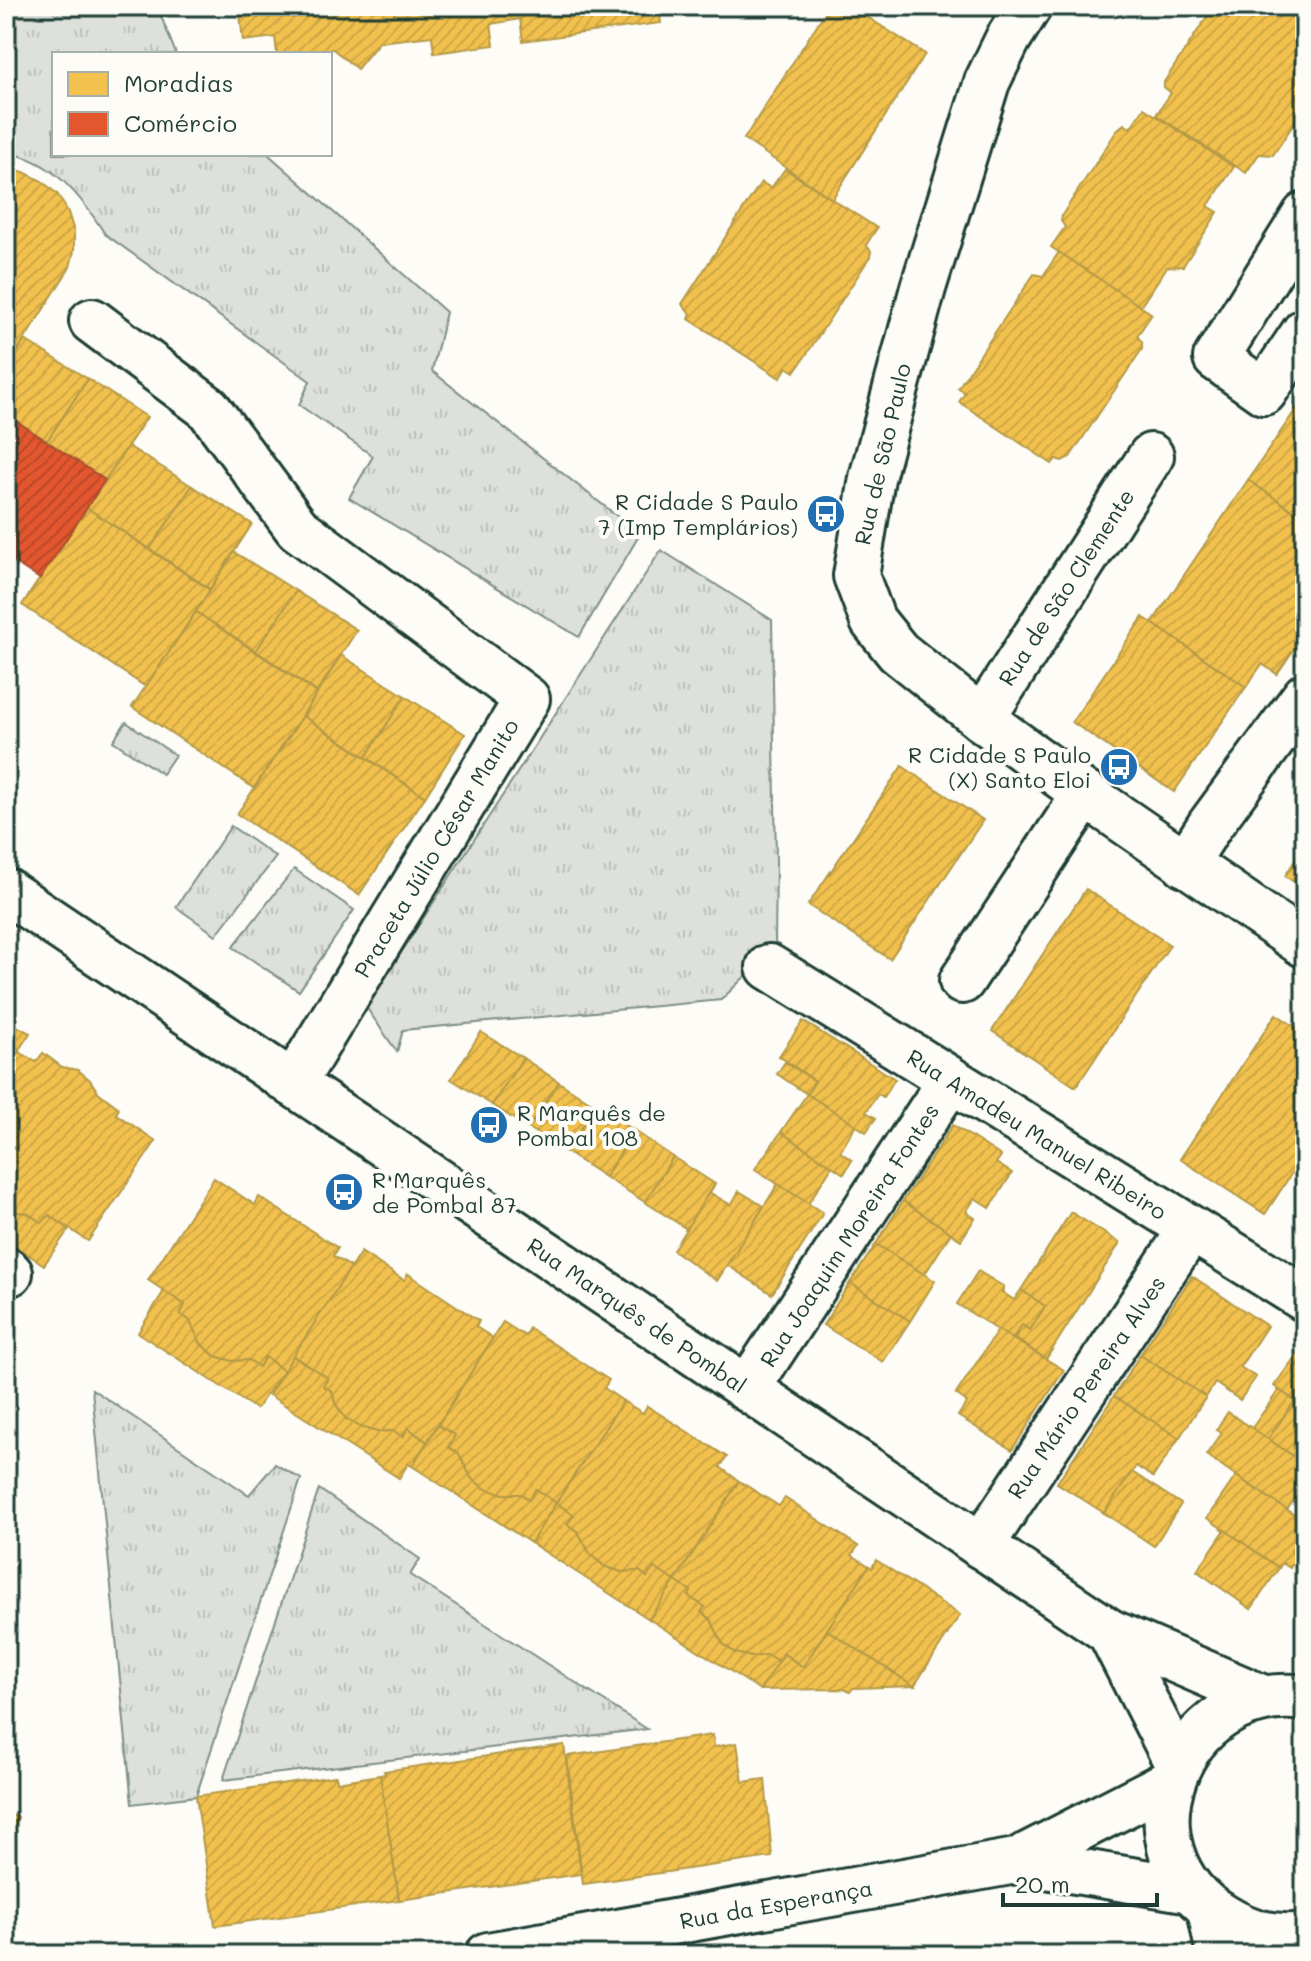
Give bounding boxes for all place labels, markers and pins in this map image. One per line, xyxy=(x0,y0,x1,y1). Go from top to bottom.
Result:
place label: R Cidade S Paulo 7 (Imp Templários) xyxy=(598,487,798,541)
bus stop icon: R Cidade S Paulo 7 (Imp Templários) xyxy=(805,493,847,535)
place label: R Cidade S Paulo (X) Santo Eloi xyxy=(908,740,1091,794)
bus stop icon: R Cidade S Paulo (X) Santo Eloi xyxy=(1098,746,1140,788)
place label: R Marquês de Pombal 108 xyxy=(517,1098,666,1152)
bus stop icon: R Marquês de Pombal 108 xyxy=(468,1104,510,1146)
place label: R Marquês de Pombal 87 xyxy=(372,1165,516,1219)
bus stop icon: R Marquês de Pombal 87 xyxy=(323,1171,365,1213)

